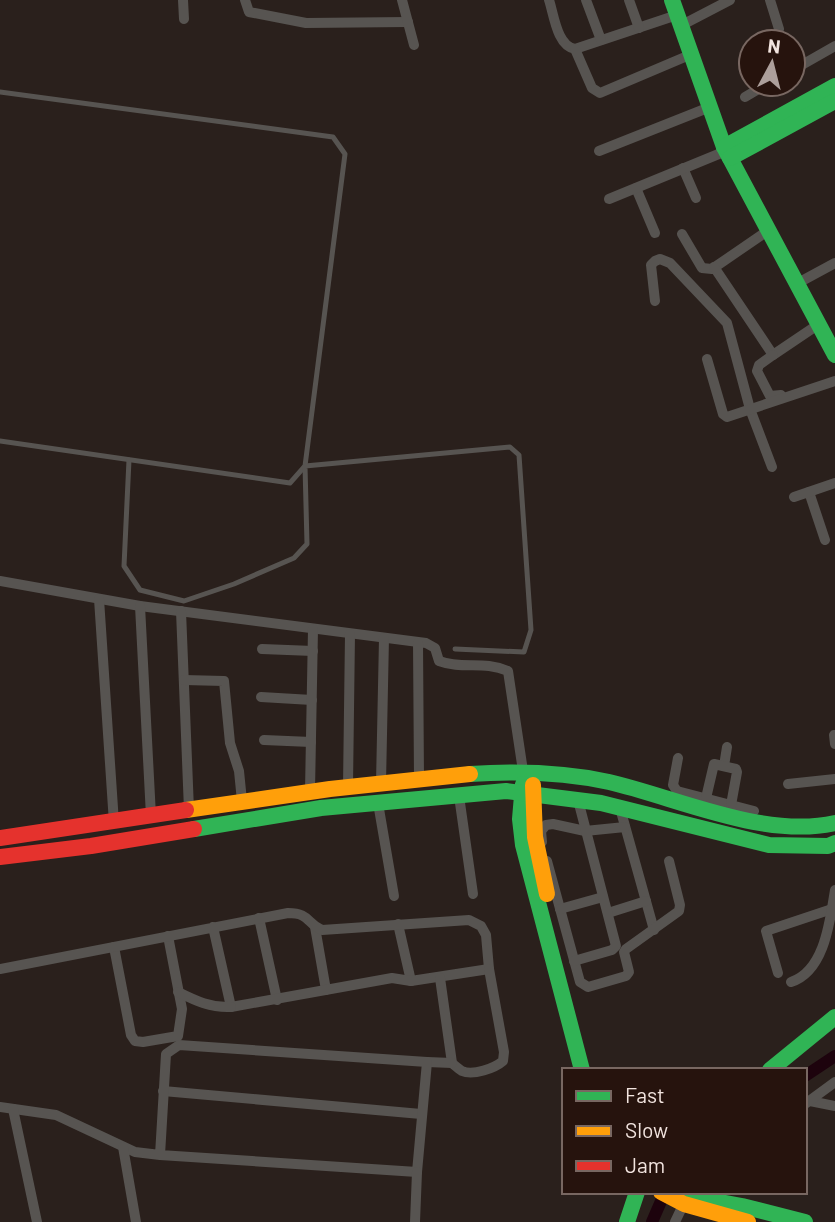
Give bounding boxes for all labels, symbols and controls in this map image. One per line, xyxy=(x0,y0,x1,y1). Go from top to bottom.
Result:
north arrow xyxy=(737,28,807,98)
text: N xyxy=(766,33,782,58)
legend xyxy=(562,1068,807,1194)
text: Fast xyxy=(625,1082,665,1107)
text: Slow xyxy=(625,1117,668,1142)
text: Jam xyxy=(625,1152,665,1177)

